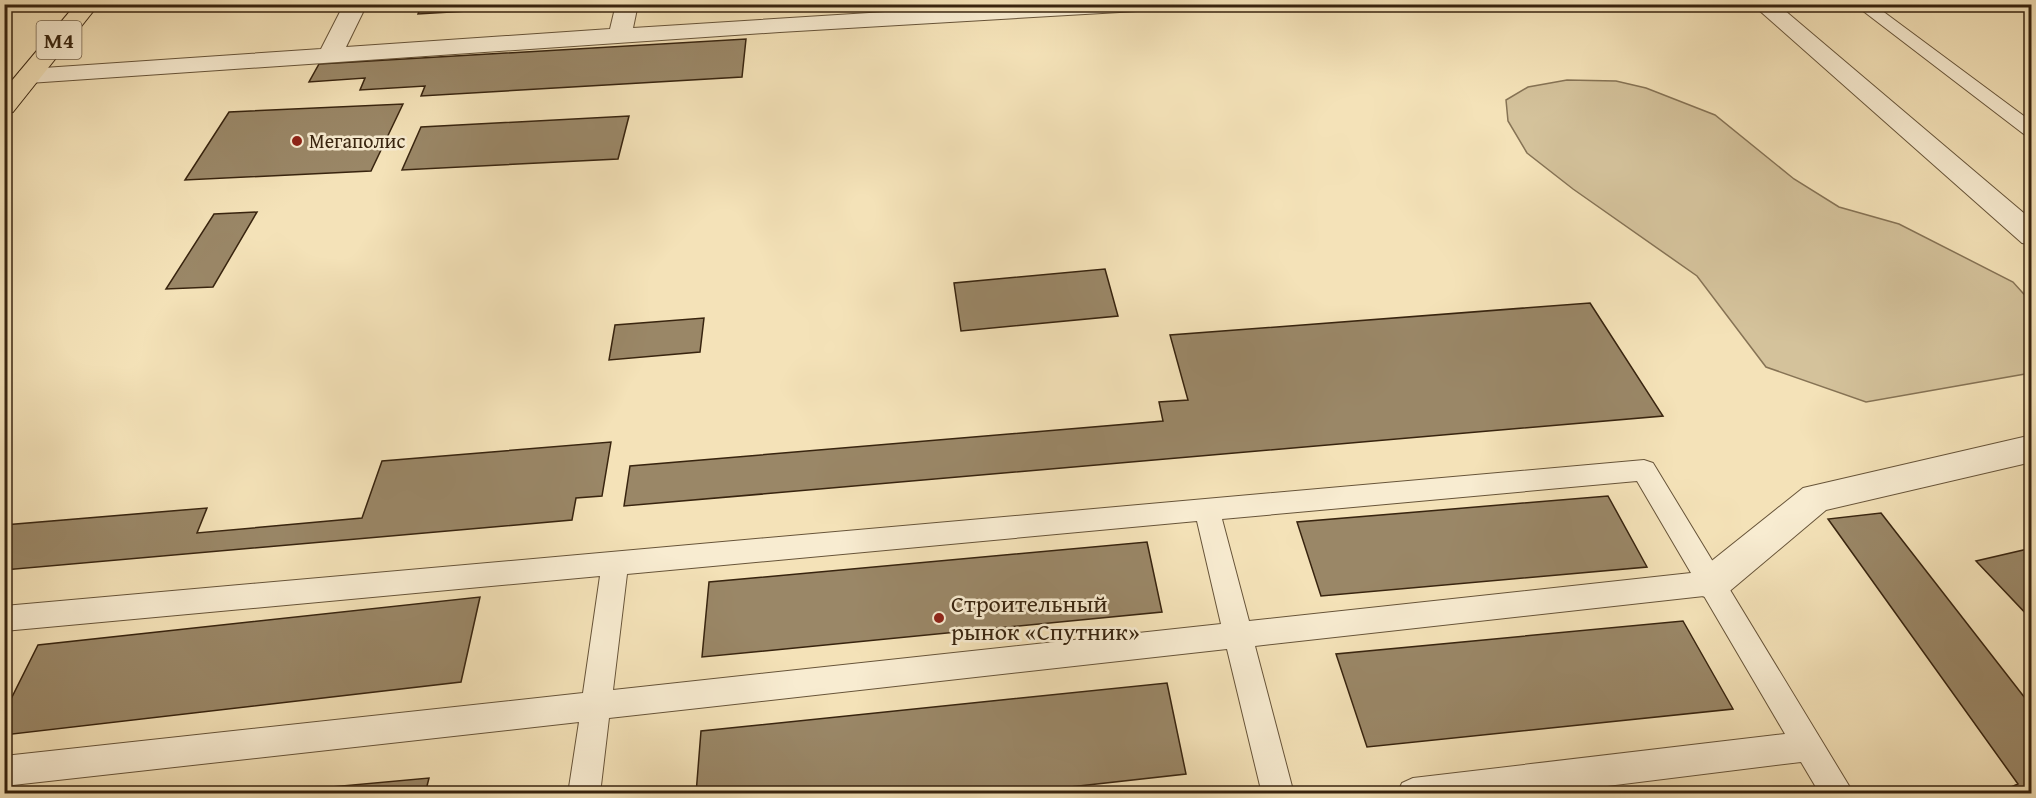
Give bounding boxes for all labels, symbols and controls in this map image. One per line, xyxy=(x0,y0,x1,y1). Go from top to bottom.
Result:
road number: M4 xyxy=(36,21,82,59)
place label: Мегаполис xyxy=(309,126,405,155)
marker: Мегаполис xyxy=(290,134,304,148)
place label: Строительный рынок «Спутник» xyxy=(951,586,1140,649)
marker: Строительный рынок «Спутник» xyxy=(932,611,946,625)

